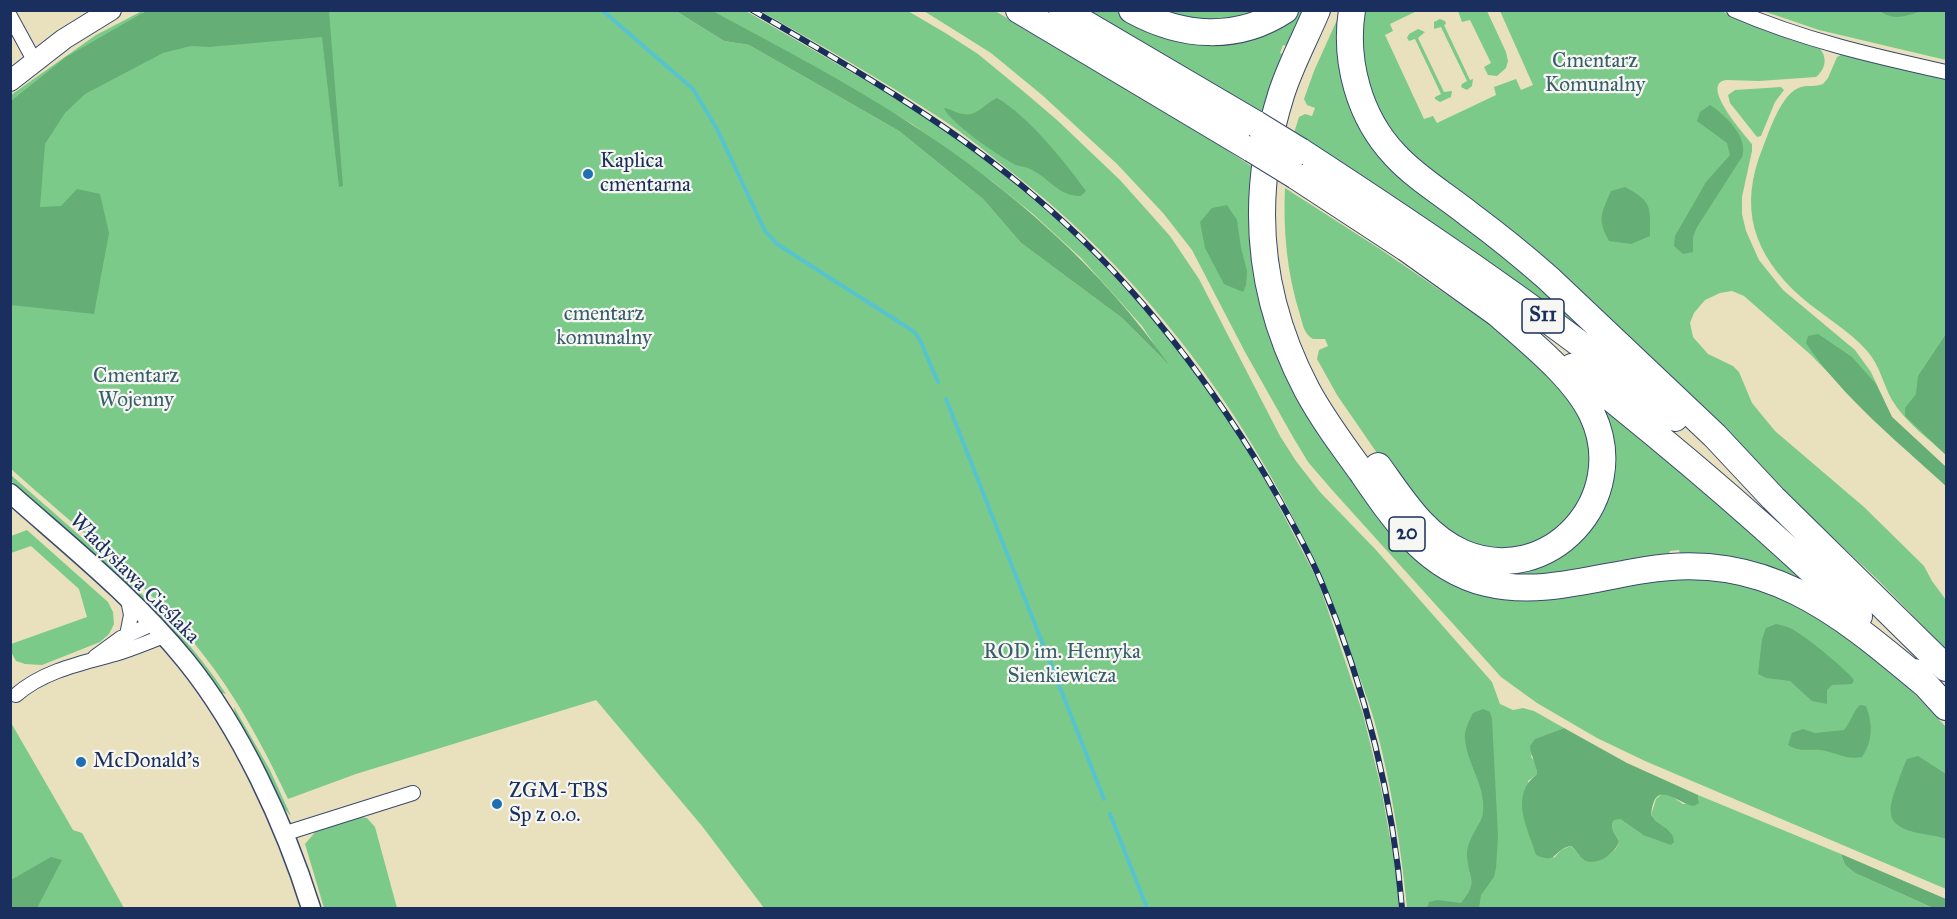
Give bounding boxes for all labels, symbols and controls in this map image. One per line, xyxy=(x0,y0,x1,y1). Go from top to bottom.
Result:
park label: Cmentarz Komunalny xyxy=(1545,49,1645,99)
place label: Kaplica cmentarna xyxy=(600,149,691,199)
marker: Kaplica cmentarna xyxy=(581,167,595,181)
road number: S11 xyxy=(1522,299,1564,333)
park label: cmentarz komunalny xyxy=(556,302,652,352)
park label: Cmentarz Wojenny xyxy=(93,364,179,414)
street label: Władysława Cieślaka xyxy=(64,509,204,649)
road number: 20 xyxy=(1389,517,1425,551)
park label: ROD im. Henryka Sienkiewicza xyxy=(983,640,1141,690)
place label: McDonald's xyxy=(93,749,200,775)
marker: McDonald's xyxy=(74,755,88,769)
place label: ZGM-TBS Sp z o.o. xyxy=(509,779,608,829)
marker: ZGM-TBS Sp z o.o. xyxy=(490,797,504,811)

